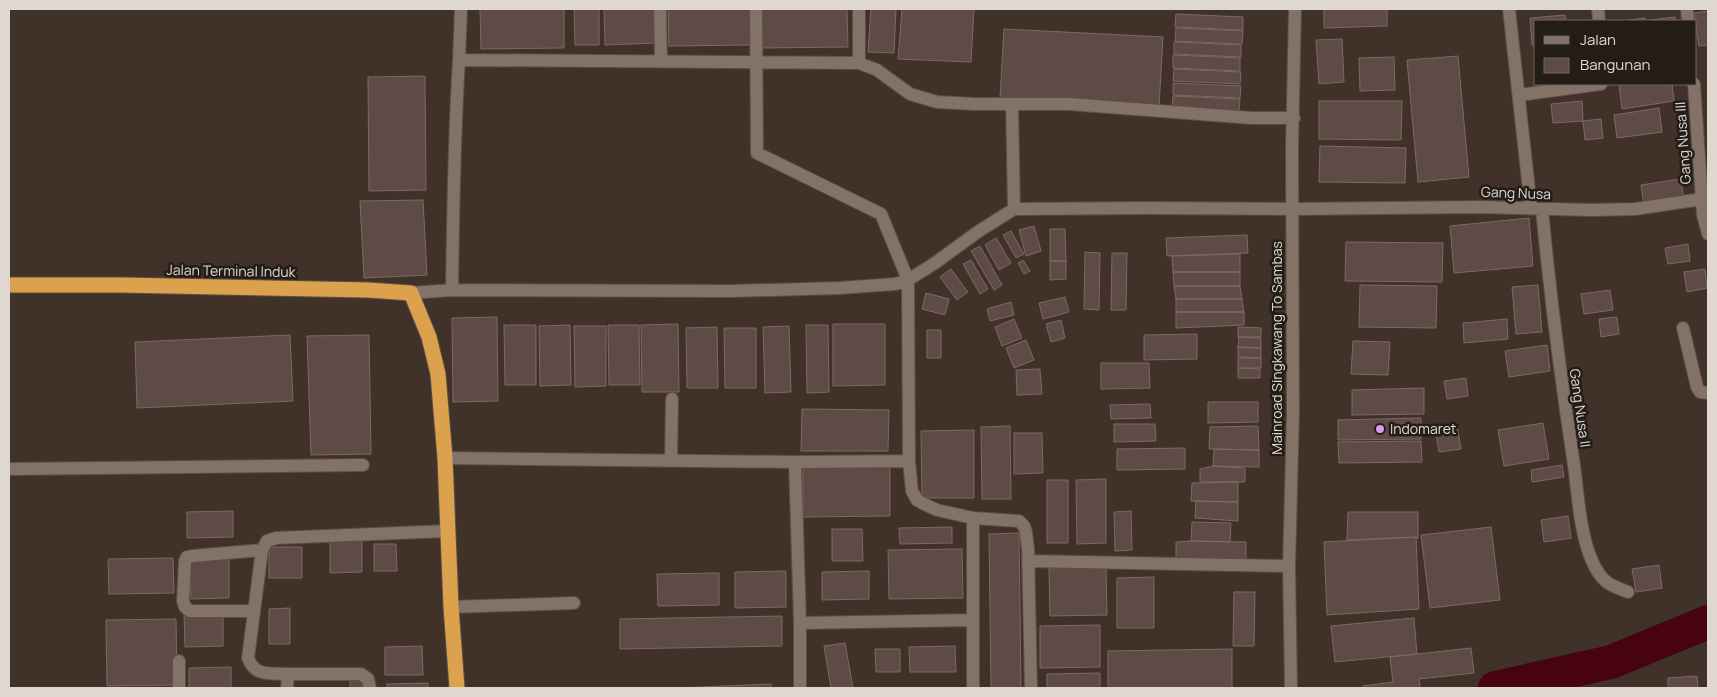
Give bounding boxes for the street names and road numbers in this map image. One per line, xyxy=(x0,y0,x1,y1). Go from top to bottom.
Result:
street label: Gang Nusa III xyxy=(1670,101,1695,185)
street label: Gang Nusa xyxy=(1481,182,1551,203)
street label: Mainroad Singkawang To Sambas xyxy=(1267,241,1286,455)
street label: Jalan Terminal Induk xyxy=(166,260,297,281)
street label: Gang Nusa II xyxy=(1566,367,1595,449)

